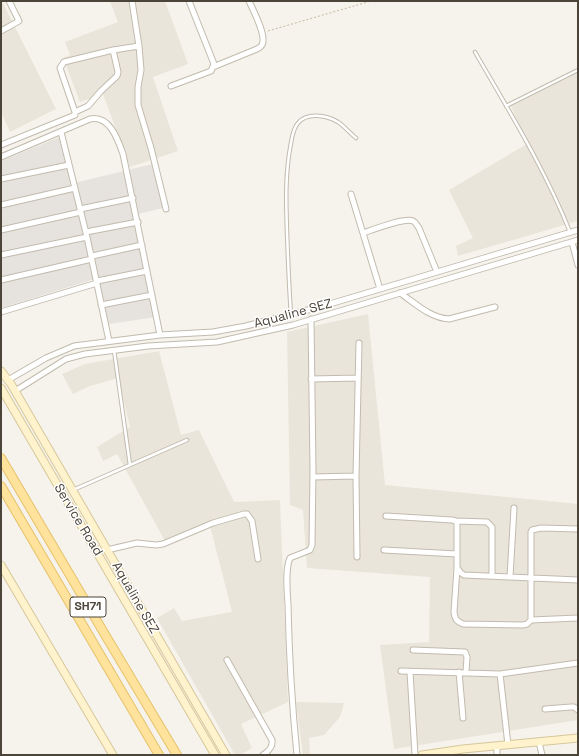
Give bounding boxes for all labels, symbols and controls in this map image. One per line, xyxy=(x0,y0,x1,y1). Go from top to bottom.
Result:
street label: Aqualine SEZ xyxy=(252,296,334,332)
street label: Service Road xyxy=(50,481,106,559)
street label: Aqualine SEZ xyxy=(108,559,162,637)
road number: SH71 xyxy=(70,597,106,617)

